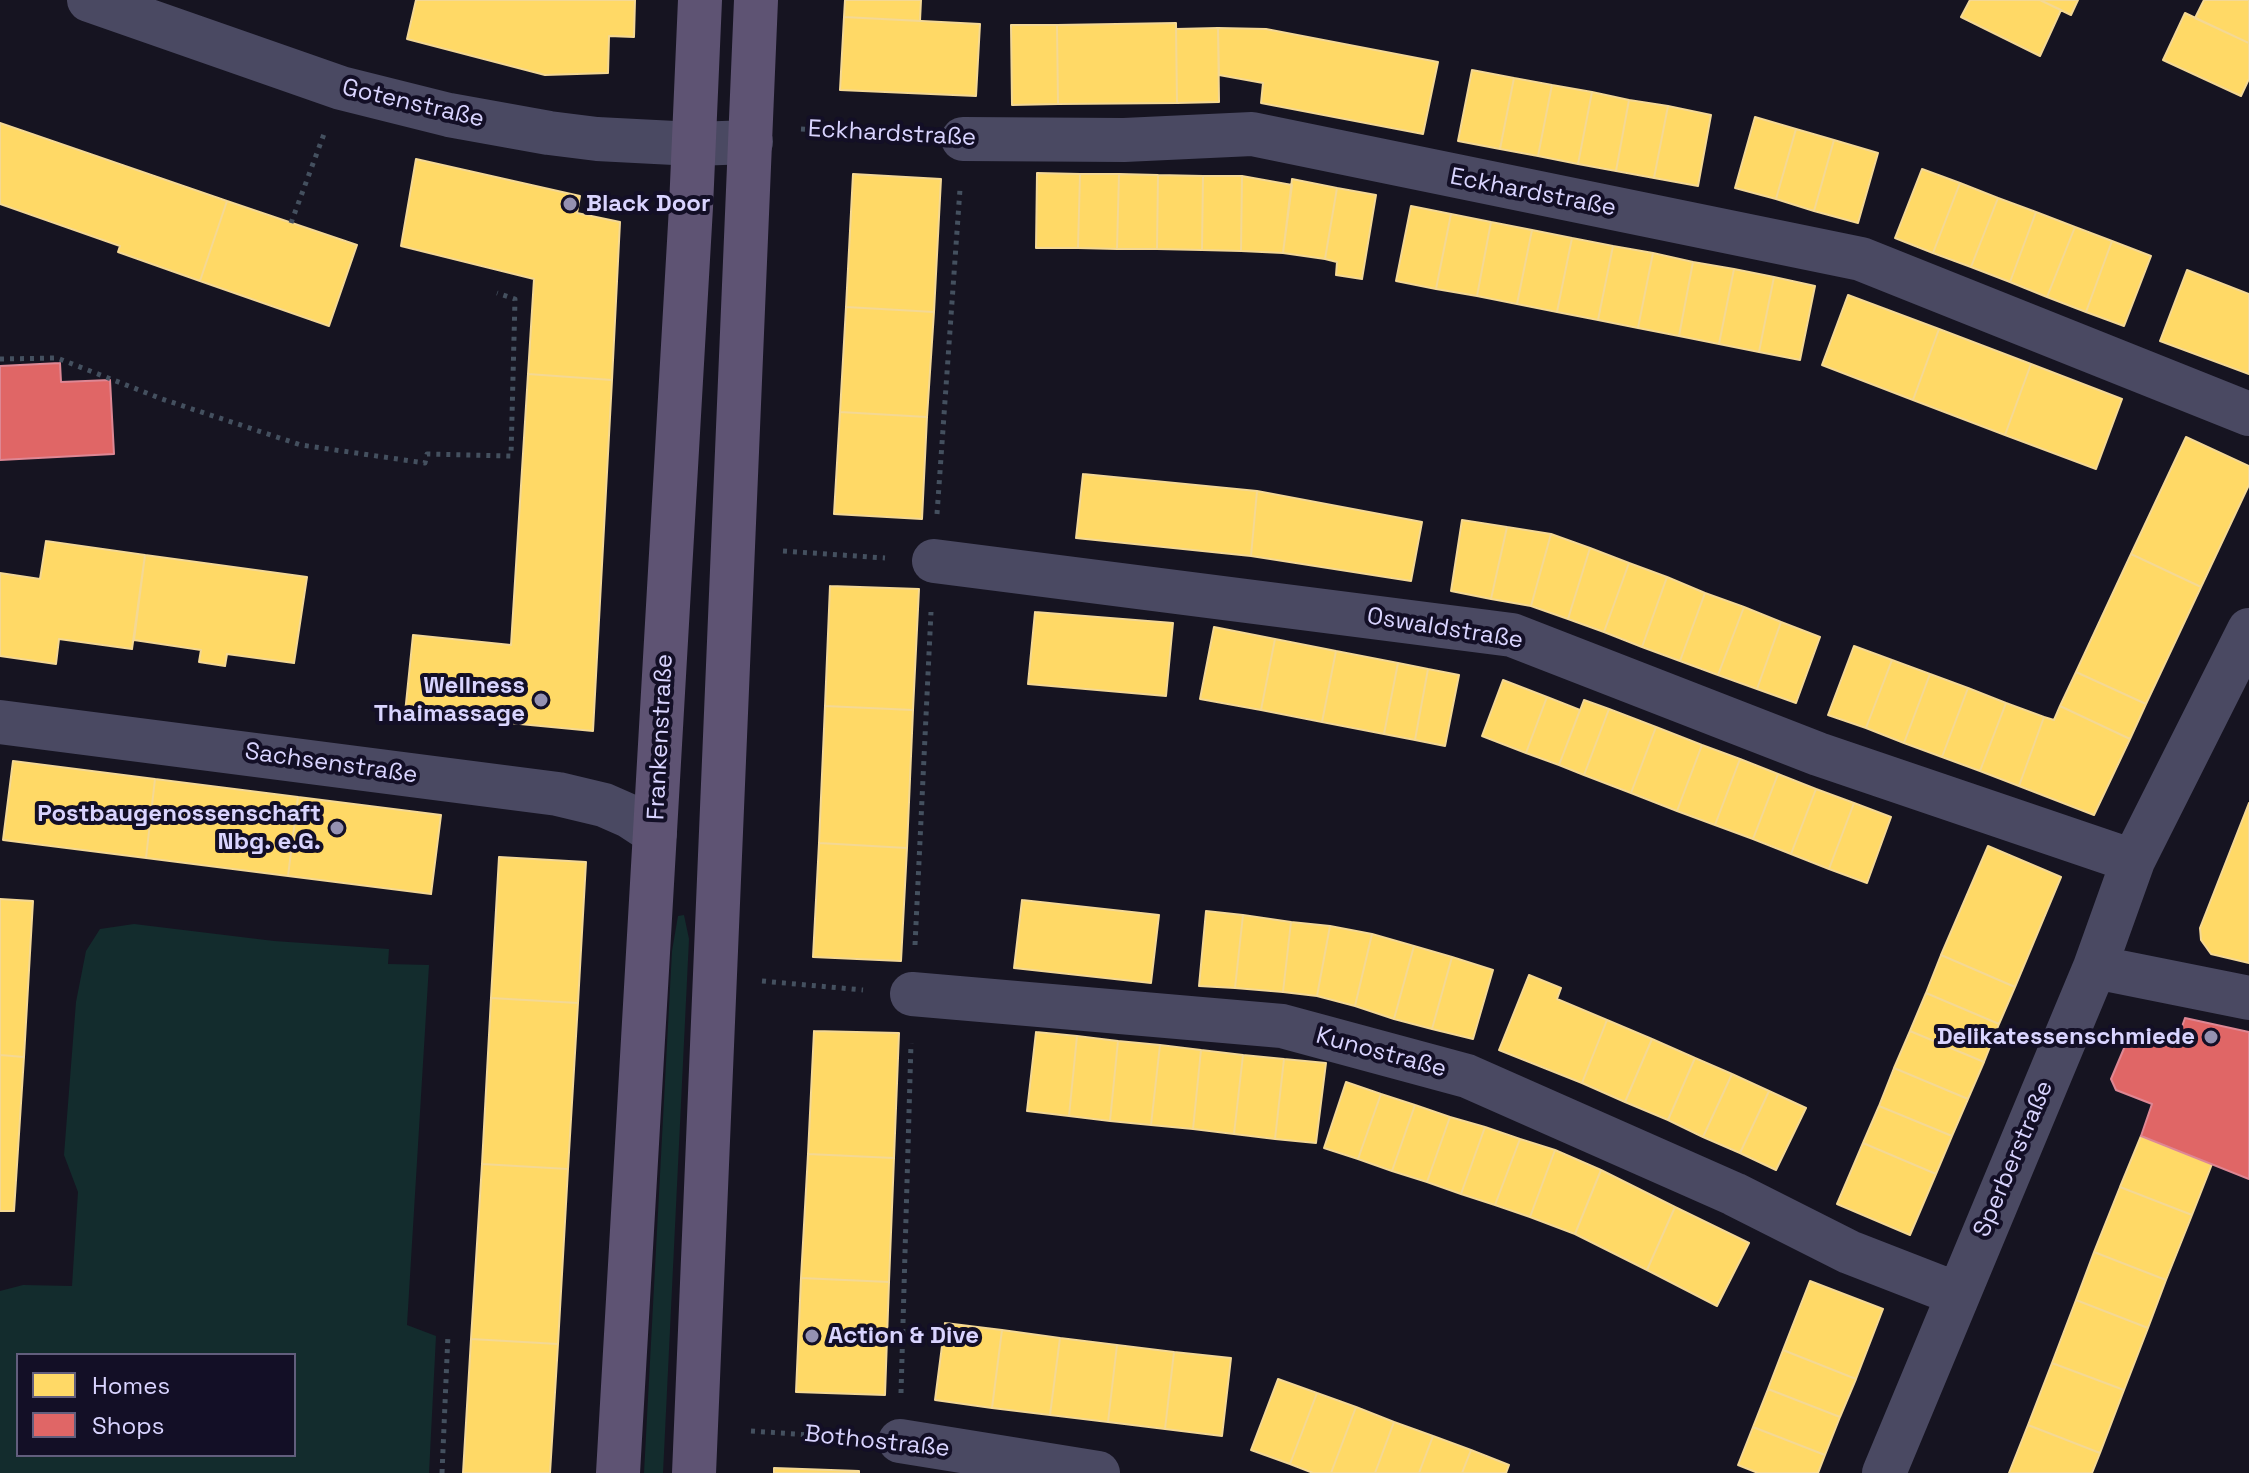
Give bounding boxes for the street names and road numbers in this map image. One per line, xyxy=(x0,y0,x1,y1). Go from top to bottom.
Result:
street label: Gotenstraße xyxy=(339,74,487,134)
street label: Eckhardstraße xyxy=(807,115,977,153)
street label: Eckhardstraße xyxy=(1448,163,1618,223)
street label: Oswaldstraße xyxy=(1365,602,1525,656)
street label: Frankenstraße xyxy=(642,653,680,821)
street label: Sachsenstraße xyxy=(243,738,419,790)
street label: Kunostraße xyxy=(1313,1022,1449,1084)
street label: Sperberstraße xyxy=(1968,1076,2060,1242)
street label: Bothostraße xyxy=(803,1420,951,1464)

